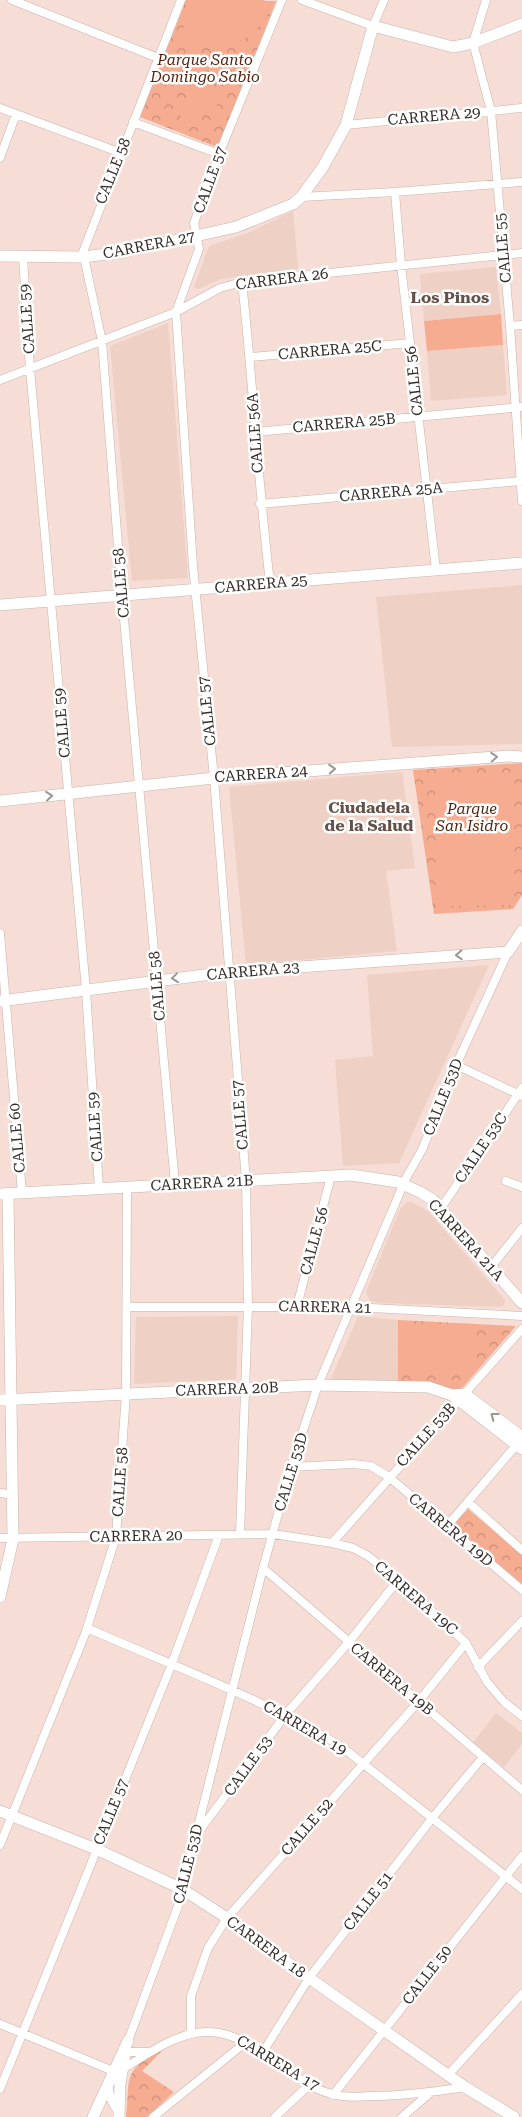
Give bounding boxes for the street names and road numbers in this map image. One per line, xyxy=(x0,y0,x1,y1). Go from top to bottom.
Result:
street label: CARRERA 29 xyxy=(387,103,481,129)
street label: CALLE 58 xyxy=(92,135,134,207)
street label: CALLE 57 xyxy=(190,144,230,216)
street label: CALLE 55 xyxy=(491,212,515,284)
street label: CARRERA 27 xyxy=(101,227,197,263)
street label: CARRERA 26 xyxy=(235,264,329,294)
street label: CALLE 59 xyxy=(16,283,38,355)
street label: CARRERA 25C xyxy=(277,336,383,364)
street label: CALLE 56 xyxy=(401,345,427,417)
street label: CALLE 56A xyxy=(243,392,267,474)
street label: CARRERA 25B xyxy=(292,410,396,436)
street label: CARRERA 25A xyxy=(338,478,444,505)
street label: CALLE 58 xyxy=(109,547,133,619)
street label: CARRERA 25 xyxy=(214,571,308,597)
street label: CALLE 57 xyxy=(194,675,220,747)
street label: CALLE 59 xyxy=(50,687,74,759)
street label: CARRERA 24 xyxy=(214,762,309,786)
street label: CALLE 58 xyxy=(145,950,169,1022)
street label: CARRERA 23 xyxy=(206,958,300,984)
street label: CALLE 53D xyxy=(419,1056,467,1138)
street label: CALLE 57 xyxy=(228,1079,252,1151)
street label: CALLE 59 xyxy=(84,1091,106,1163)
street label: CALLE 60 xyxy=(5,1102,29,1174)
street label: CALLE 53C xyxy=(451,1109,511,1187)
street label: CARRERA 21B xyxy=(150,1171,254,1195)
street label: CARRERA 21A xyxy=(425,1195,508,1285)
street label: CALLE 56 xyxy=(296,1205,332,1277)
street label: CARRERA 21 xyxy=(278,1297,372,1317)
street label: CARRERA 20B xyxy=(175,1378,279,1400)
street label: CALLE 53B xyxy=(393,1399,459,1471)
street label: CALLE 53D xyxy=(270,1430,312,1514)
street label: CALLE 58 xyxy=(109,1446,131,1518)
street label: CARRERA 19D xyxy=(405,1489,497,1571)
street label: CARRERA 20 xyxy=(89,1526,183,1546)
street label: CARRERA 19C xyxy=(371,1557,461,1639)
street label: CARRERA 19B xyxy=(347,1639,437,1719)
street label: CARRERA 19 xyxy=(260,1697,350,1759)
street label: CALLE 53 xyxy=(220,1732,276,1800)
street label: CALLE 57 xyxy=(90,1776,132,1848)
street label: CALLE 52 xyxy=(277,1795,337,1859)
street label: CALLE 53D xyxy=(169,1822,207,1906)
street label: CALLE 51 xyxy=(339,1868,397,1934)
street label: CARRERA 18 xyxy=(223,1912,309,1982)
street label: CALLE 50 xyxy=(398,1942,456,2008)
street label: CARRERA 17 xyxy=(233,2031,323,2095)

